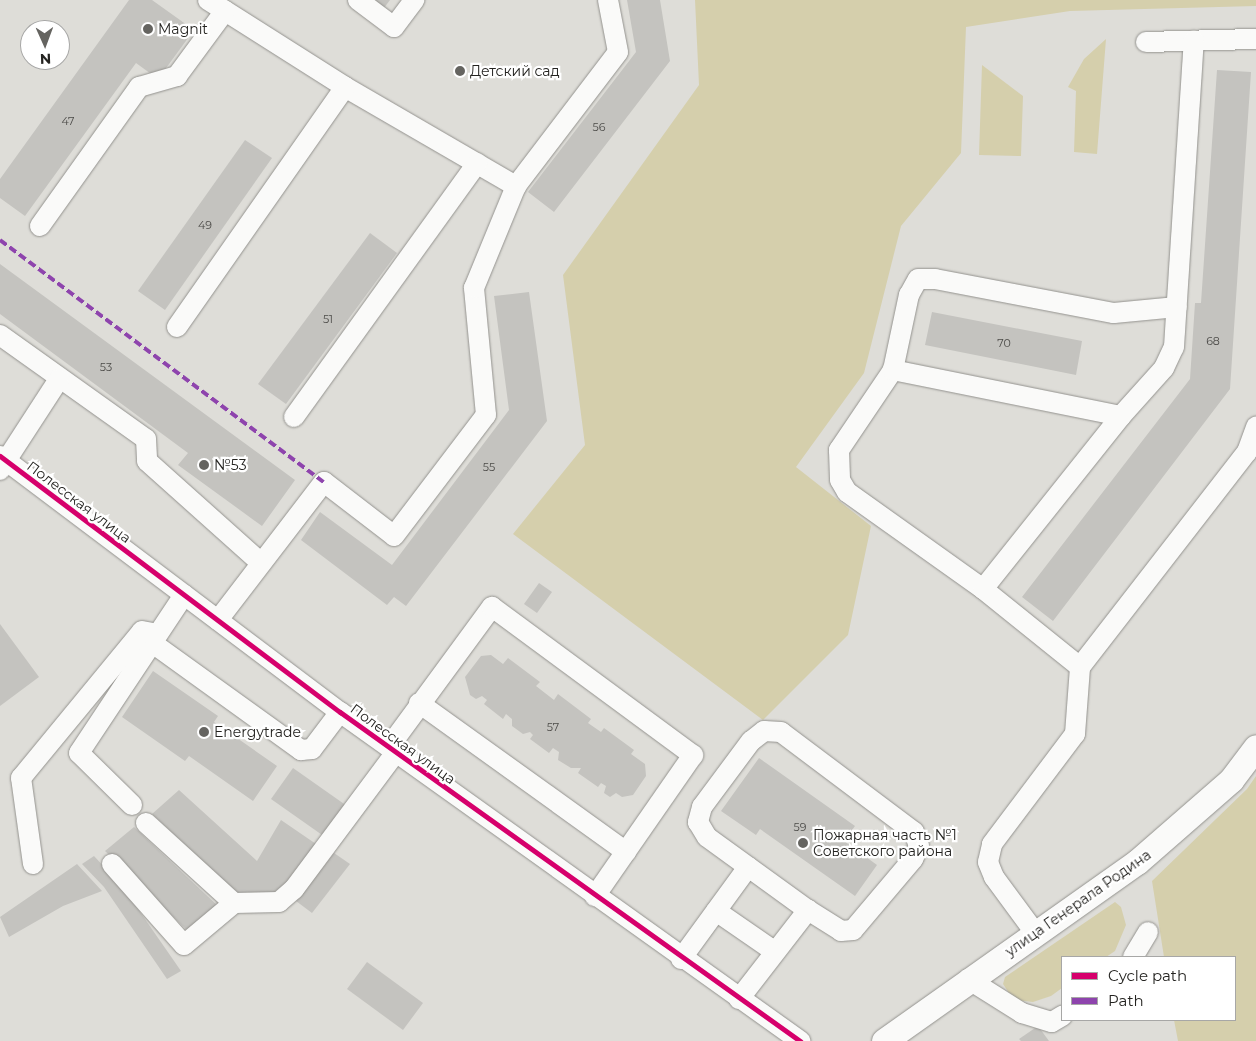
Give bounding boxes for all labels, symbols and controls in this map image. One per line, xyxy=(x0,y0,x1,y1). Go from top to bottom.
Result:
north arrow xyxy=(20,20,70,70)
place label: Magnit xyxy=(158,21,208,37)
marker: Magnit xyxy=(142,23,154,35)
text: N xyxy=(40,50,51,68)
place label: Детский сад xyxy=(470,63,560,79)
marker: Детский сад xyxy=(454,65,466,77)
house number: 47 xyxy=(61,114,75,128)
house number: 56 xyxy=(593,120,605,134)
house number: 49 xyxy=(198,218,212,232)
house number: 51 xyxy=(323,312,333,326)
house number: 68 xyxy=(1206,334,1220,348)
house number: 70 xyxy=(997,336,1011,350)
house number: 53 xyxy=(100,360,112,374)
place label: №53 xyxy=(214,457,247,473)
street label: Полесская улица xyxy=(24,458,134,546)
marker: №53 xyxy=(198,459,210,471)
house number: 55 xyxy=(483,460,495,474)
street label: Полесская улица xyxy=(347,700,459,788)
house number: 57 xyxy=(547,720,559,734)
place label: Energytrade xyxy=(214,724,301,740)
marker: Energytrade xyxy=(198,726,210,738)
house number: 59 xyxy=(794,820,806,834)
place label: Пожарная часть №1 Советского района xyxy=(813,827,957,860)
marker: Пожарная часть №1 Советского района xyxy=(797,837,809,849)
street label: улица Генерала Родина xyxy=(1002,846,1154,960)
legend xyxy=(1061,956,1236,1021)
text: Cycle path xyxy=(1108,966,1187,985)
text: Path xyxy=(1108,991,1144,1010)

